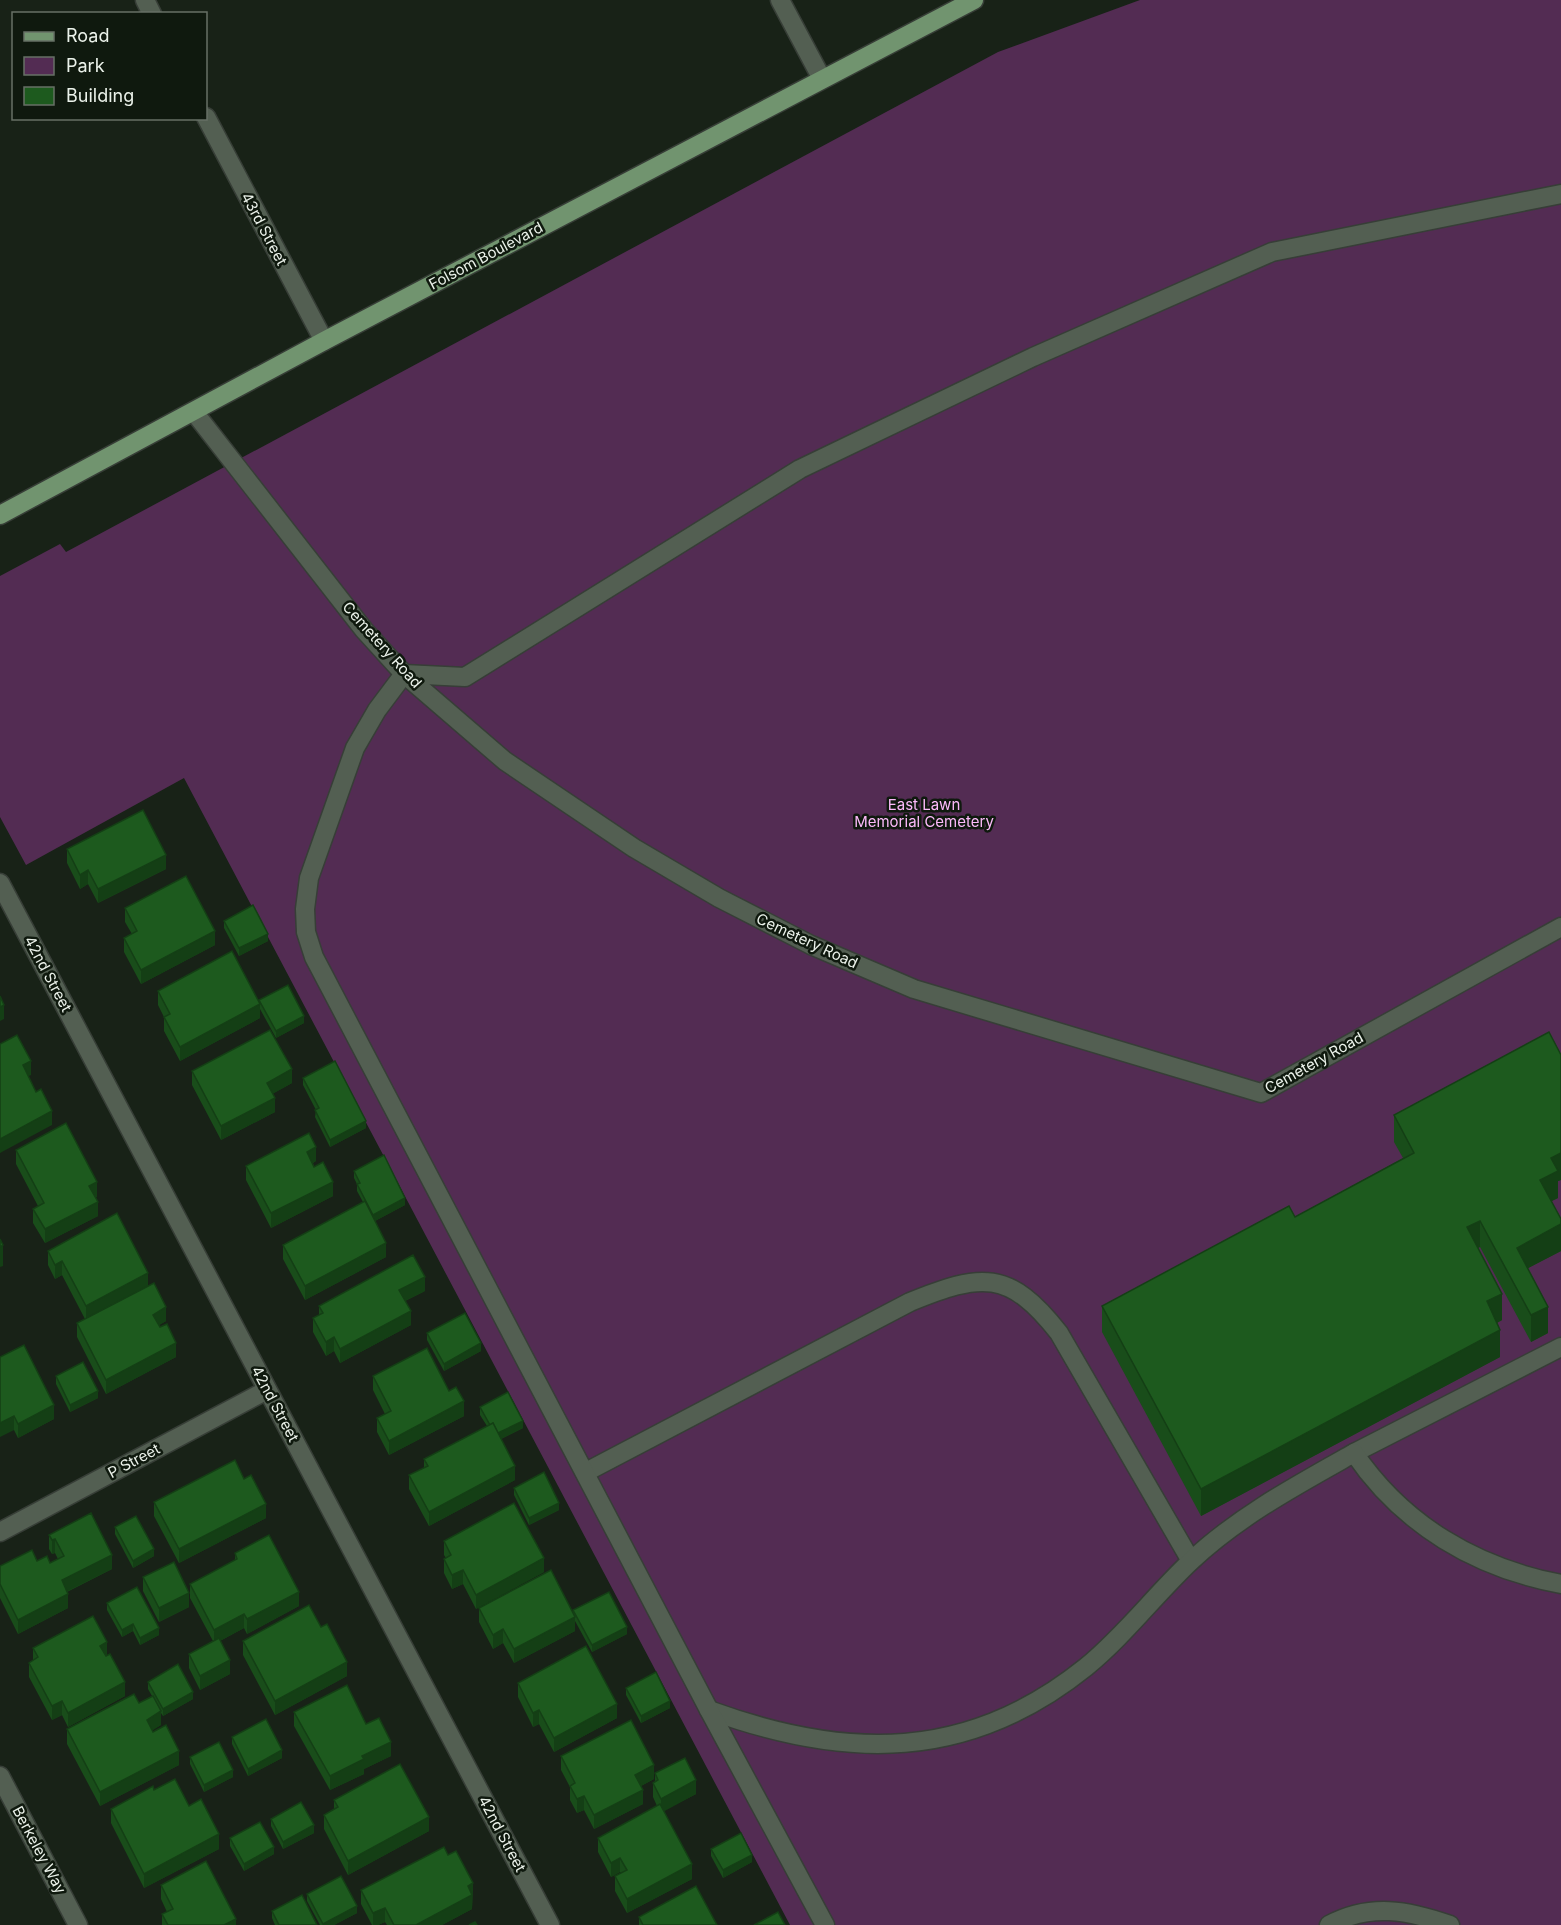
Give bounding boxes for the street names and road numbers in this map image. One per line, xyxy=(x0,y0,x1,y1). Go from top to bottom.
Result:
street label: 43rd Street xyxy=(237,189,292,269)
street label: Folsom Boulevard xyxy=(426,218,546,294)
street label: Cemetery Road xyxy=(339,598,426,692)
street label: Cemetery Road xyxy=(753,909,861,972)
street label: 42nd Street xyxy=(20,932,76,1015)
street label: Cemetery Road xyxy=(1261,1028,1366,1097)
street label: 42nd Street xyxy=(247,1362,303,1445)
street label: P Street xyxy=(105,1439,163,1482)
street label: 42nd Street xyxy=(474,1792,530,1875)
street label: Berkeley Way xyxy=(8,1803,71,1897)

